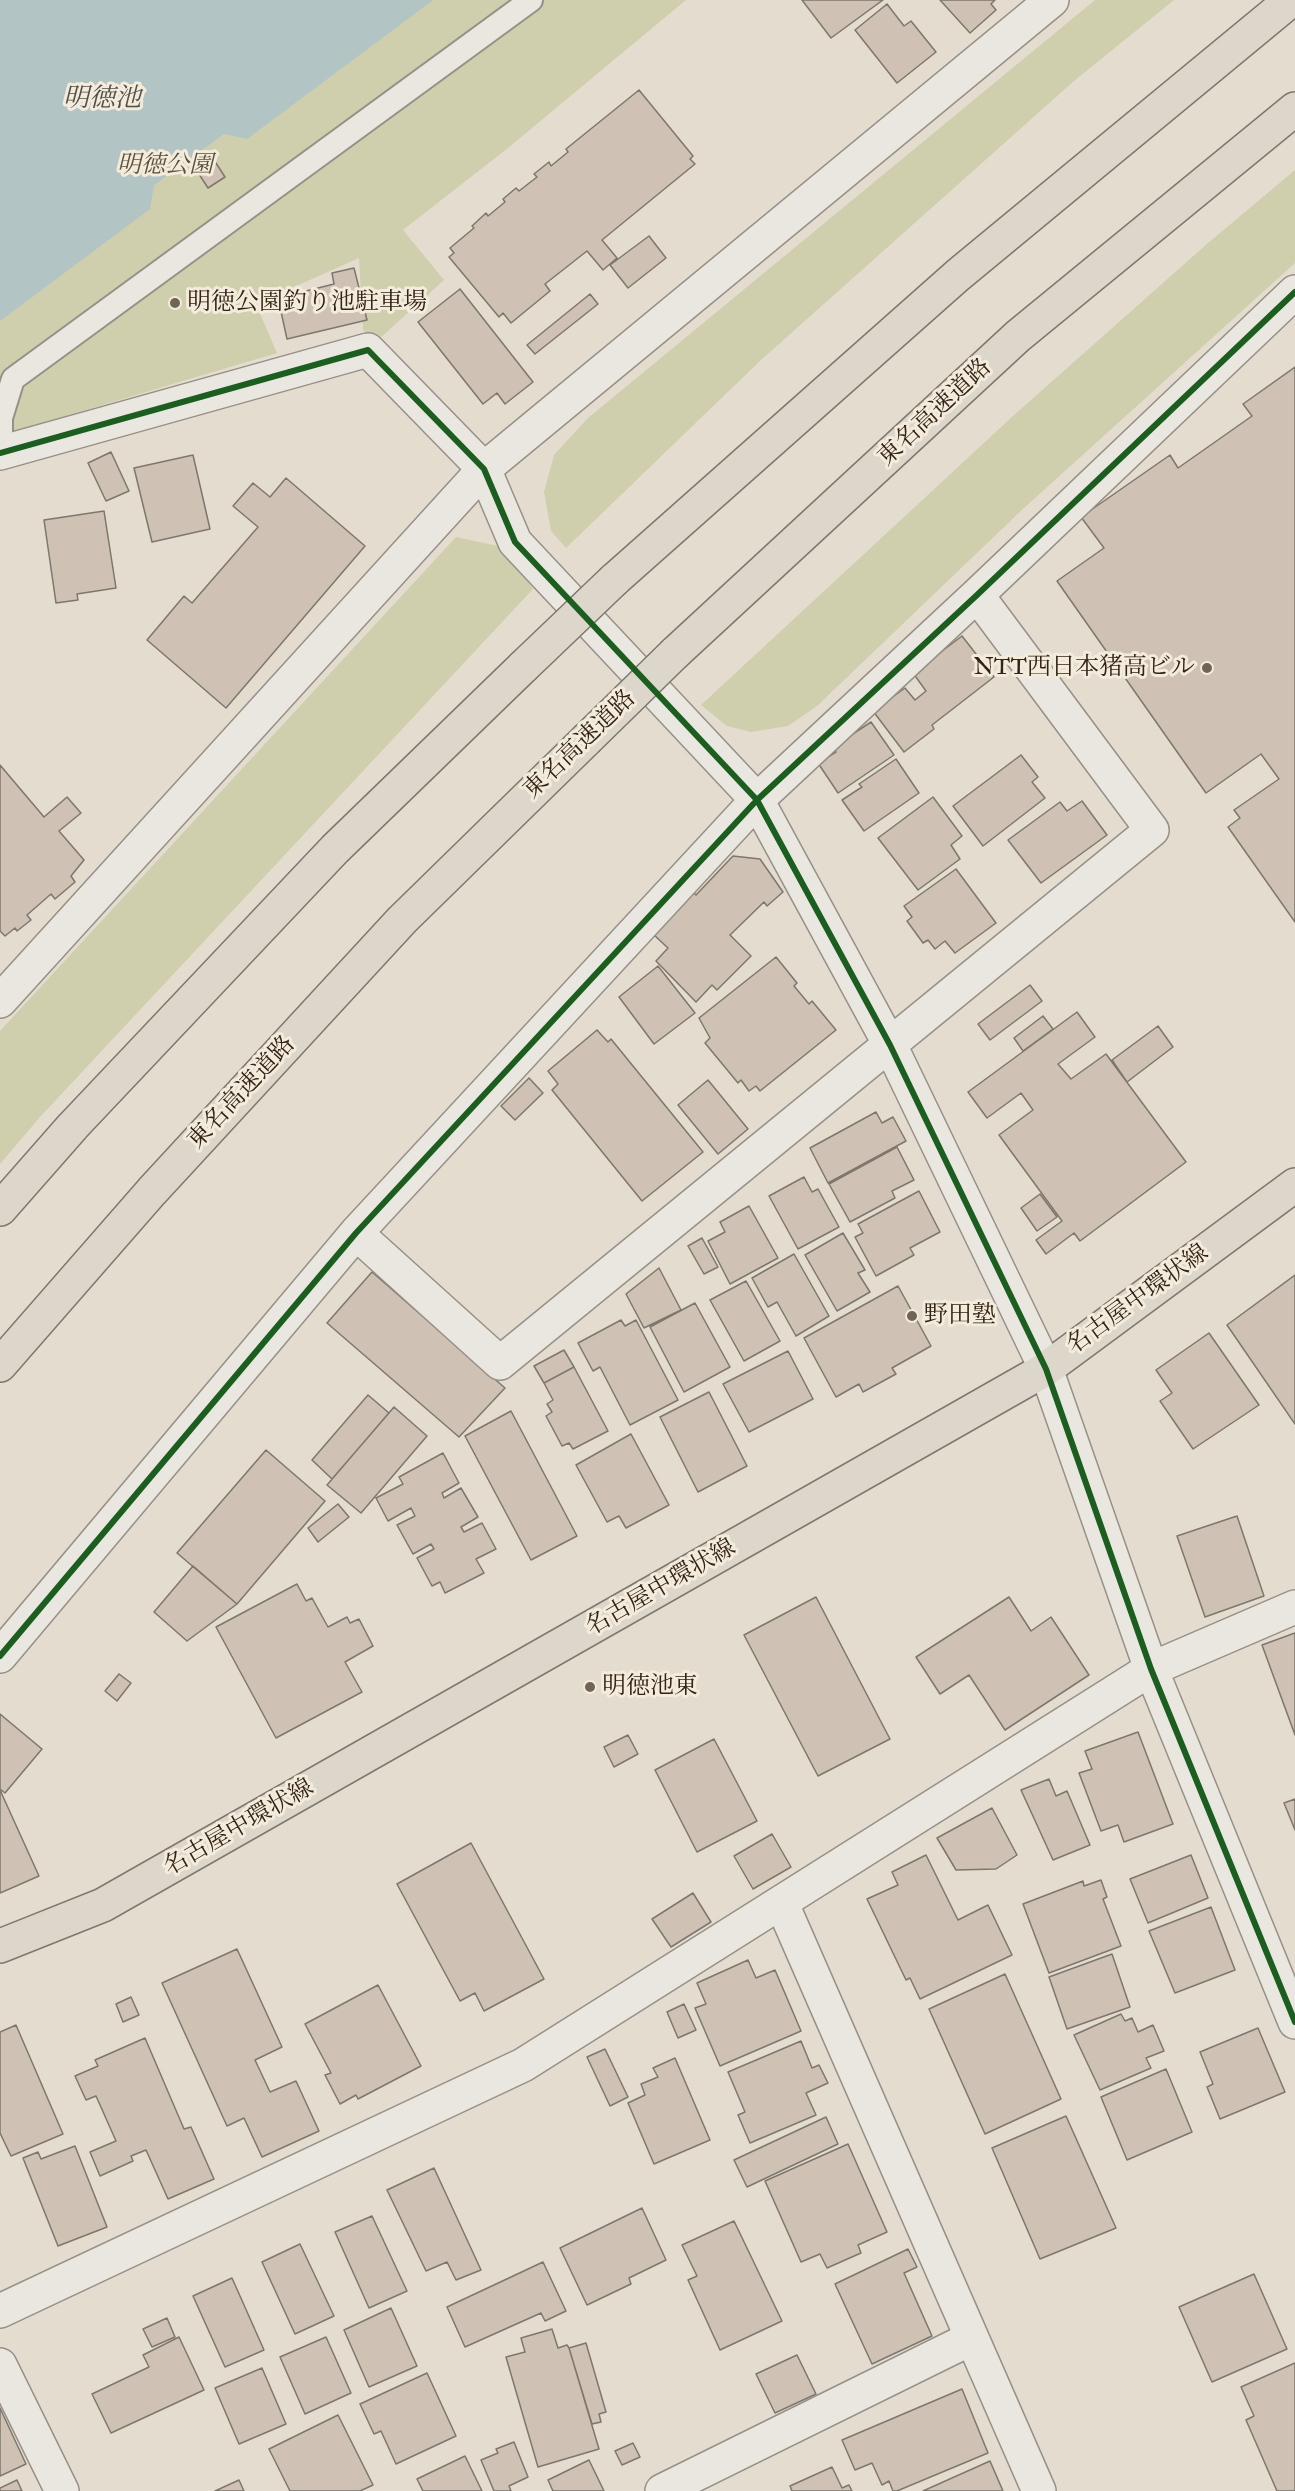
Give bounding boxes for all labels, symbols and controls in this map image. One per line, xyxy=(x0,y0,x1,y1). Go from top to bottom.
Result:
water label: 明徳池 xyxy=(63,84,141,116)
park label: 明徳公園 xyxy=(117,152,213,180)
place label: 明徳公園釣り池駐車場 xyxy=(187,289,427,317)
marker: 明徳公園釣り池駐車場 xyxy=(168,296,182,310)
street label: 東名高速道路 xyxy=(873,353,997,473)
place label: NTT西日本猪高ビル xyxy=(973,654,1195,682)
marker: NTT西日本猪高ビル xyxy=(1200,661,1214,675)
street label: 東名高速道路 xyxy=(518,685,642,805)
street label: 東名高速道路 xyxy=(182,1031,302,1155)
street label: 名古屋中環状線 xyxy=(1062,1239,1214,1361)
place label: 野田塾 xyxy=(924,1302,996,1330)
marker: 野田塾 xyxy=(905,1309,919,1323)
street label: 名古屋中環状線 xyxy=(581,1534,741,1642)
place label: 明徳池東 xyxy=(602,1673,698,1701)
marker: 明徳池東 xyxy=(583,1680,597,1694)
street label: 名古屋中環状線 xyxy=(159,1774,319,1882)

